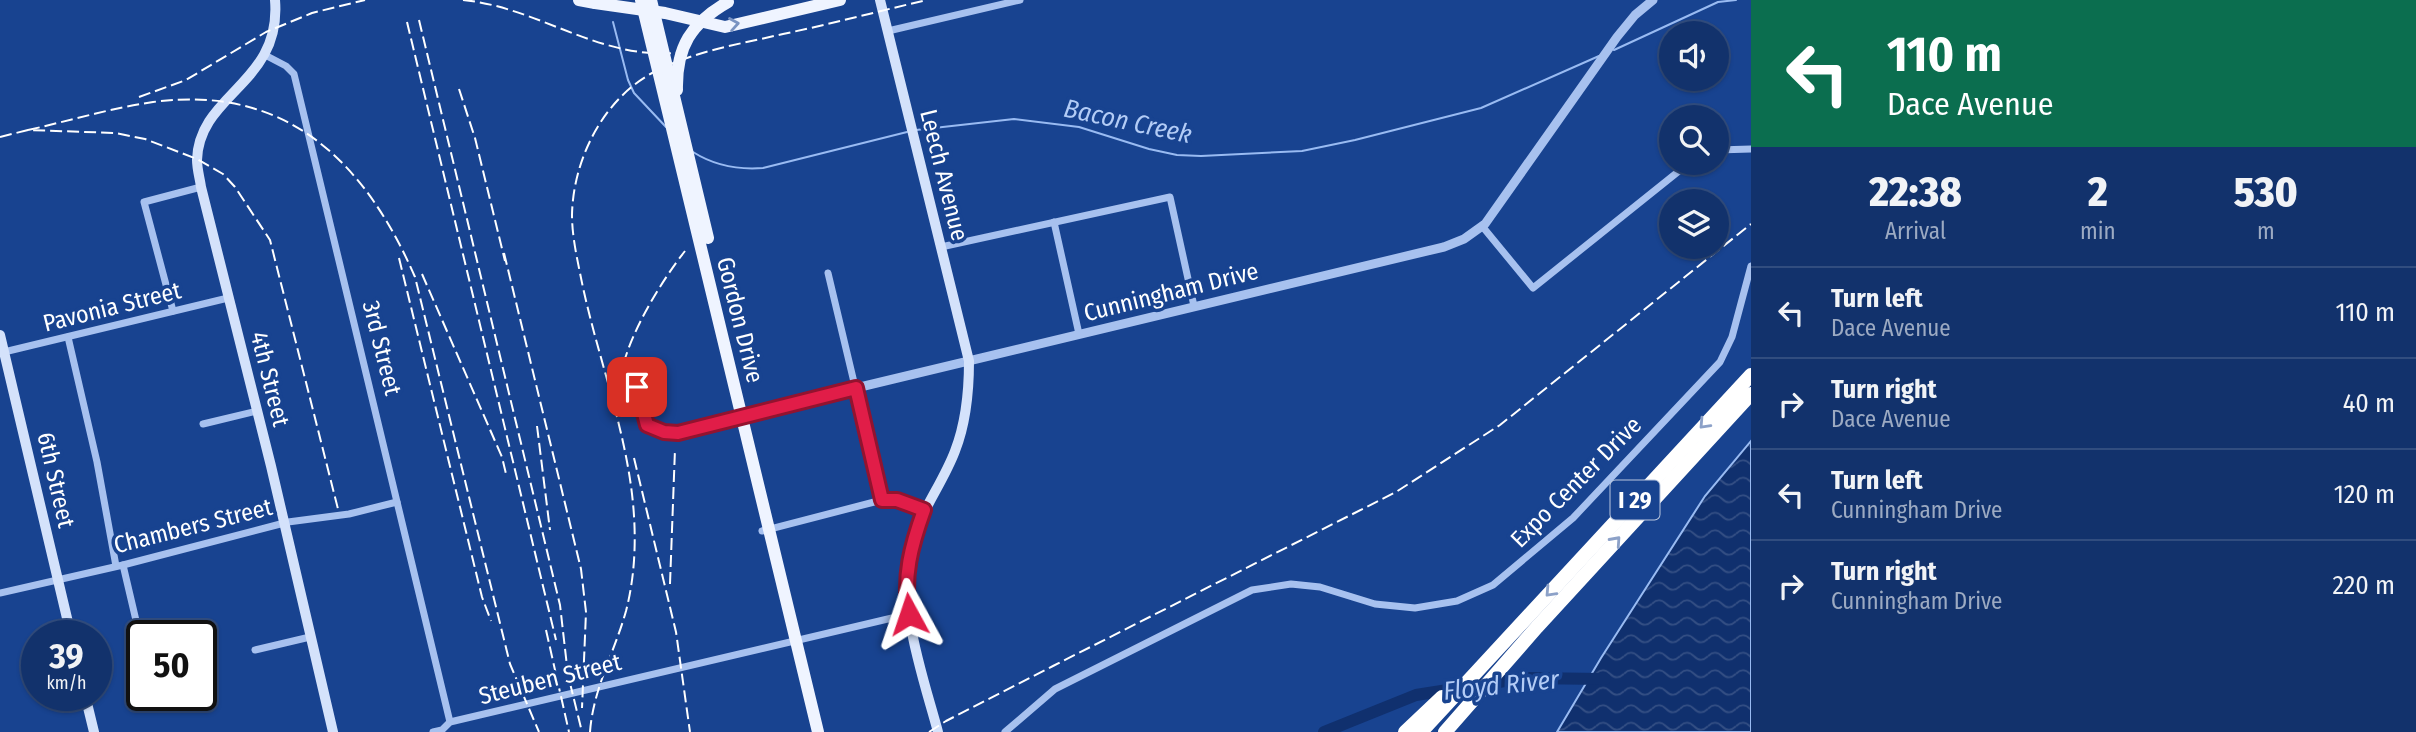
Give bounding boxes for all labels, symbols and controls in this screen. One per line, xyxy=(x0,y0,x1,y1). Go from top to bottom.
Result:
one-way arrow xyxy=(728,17,740,32)
map controls xyxy=(1659,21,1729,259)
button: sound xyxy=(1659,21,1729,91)
text: 110 m xyxy=(1887,25,2002,84)
icon: left xyxy=(1772,28,1863,119)
text: Dace Avenue xyxy=(1887,85,2054,123)
water label: Bacon Creek xyxy=(1061,93,1195,150)
button: search xyxy=(1659,105,1729,175)
street label: Leech Avenue xyxy=(914,106,974,244)
text: 22:38 xyxy=(1869,167,1962,217)
text: 2 xyxy=(2088,167,2108,217)
text: 530 xyxy=(2234,167,2298,217)
button: layers xyxy=(1659,189,1729,259)
text: Arrival xyxy=(1885,217,1946,245)
text: min xyxy=(2080,217,2116,245)
text: m xyxy=(2257,217,2275,245)
street label: Gordon Drive xyxy=(711,254,769,386)
street label: Cunningham Drive xyxy=(1081,257,1261,327)
street label: Pavonia Street xyxy=(40,276,184,338)
text: Turn left xyxy=(1831,283,1923,314)
icon: left xyxy=(1772,294,1810,332)
text: 110 m xyxy=(2335,297,2395,328)
street label: 3rd Street xyxy=(357,298,407,398)
text: Dace Avenue xyxy=(1831,314,1951,342)
street label: 4th Street xyxy=(245,329,295,429)
pin xyxy=(607,357,667,417)
icon: arrive xyxy=(618,368,656,406)
text: Turn right xyxy=(1831,374,1937,405)
icon: right xyxy=(1772,385,1810,423)
text: 40 m xyxy=(2343,388,2395,419)
text: Dace Avenue xyxy=(1831,405,1951,433)
street label: Expo Center Drive xyxy=(1505,411,1647,553)
one-way arrow xyxy=(1700,416,1713,429)
street label: 6th Street xyxy=(31,430,81,531)
text: Turn left xyxy=(1831,465,1923,496)
icon: left xyxy=(1772,476,1810,514)
text: 120 m xyxy=(2334,479,2395,510)
road number: I 29 xyxy=(1610,480,1660,520)
street label: Chambers Street xyxy=(111,493,275,559)
text: Cunningham Drive xyxy=(1831,496,2002,524)
one-way arrow xyxy=(1608,536,1621,549)
text: Turn right xyxy=(1831,556,1937,587)
icon: right xyxy=(1772,567,1810,605)
text: 220 m xyxy=(2332,570,2395,601)
position arrow xyxy=(872,577,946,651)
one-way arrow xyxy=(1546,584,1558,597)
text: Cunningham Drive xyxy=(1831,587,2002,615)
speed limit sign: 50 xyxy=(126,620,217,711)
text: 39 xyxy=(49,635,84,677)
street label: Steuben Street xyxy=(476,648,624,710)
water label: Floyd River xyxy=(1442,664,1561,707)
text: km/h xyxy=(46,672,87,694)

